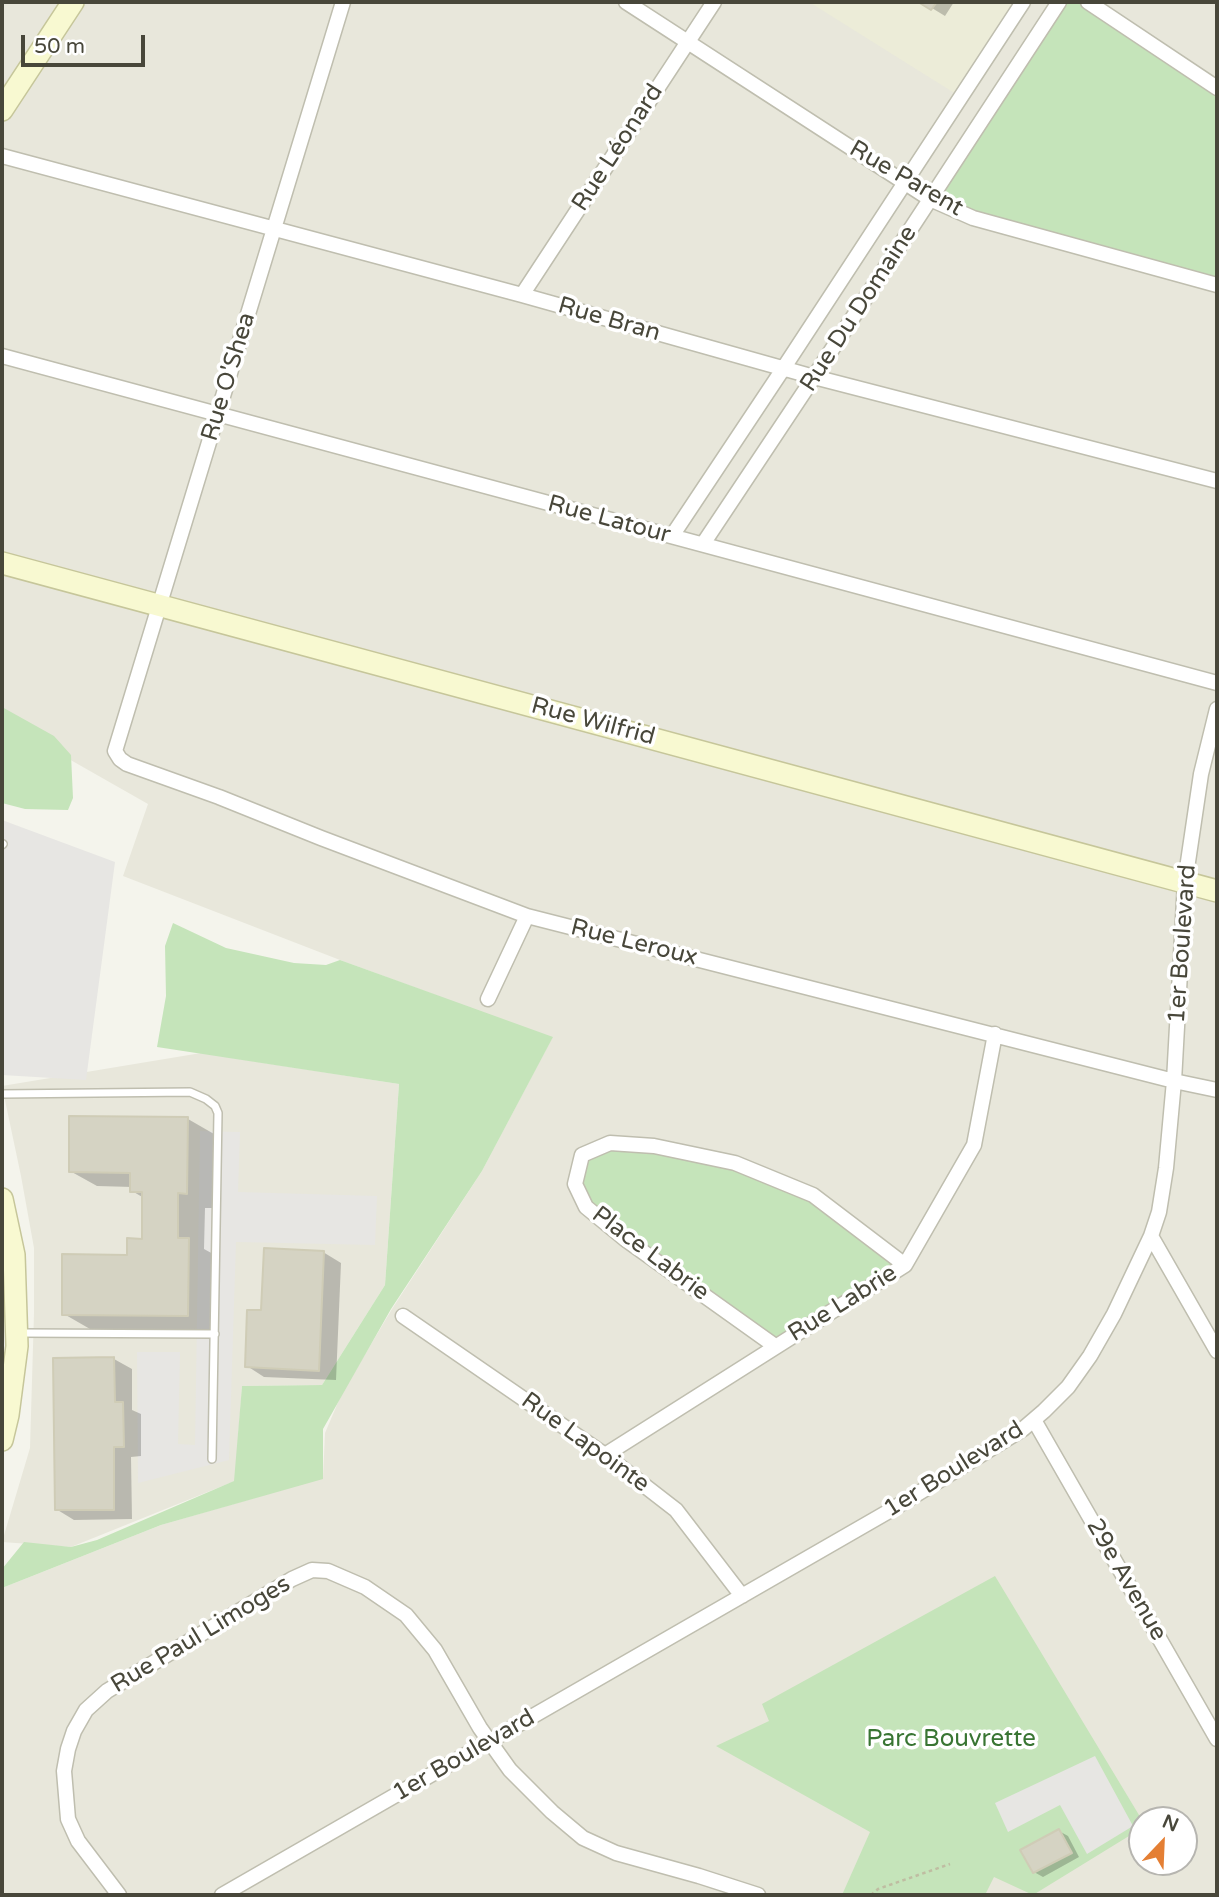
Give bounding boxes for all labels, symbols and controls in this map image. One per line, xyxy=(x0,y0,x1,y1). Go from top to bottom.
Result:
scale bar xyxy=(24,21,149,65)
text: 50 m xyxy=(34,34,85,59)
street label: Rue Léonard xyxy=(566,79,670,217)
street label: Rue Parent xyxy=(844,135,968,223)
street label: Rue Du Domaine xyxy=(795,221,923,397)
street label: Rue Bran xyxy=(554,292,664,348)
street label: Rue O'Shea xyxy=(196,309,262,445)
street label: Rue Latour xyxy=(544,490,674,550)
street label: Rue Wilfrid xyxy=(528,692,658,752)
street label: 1er Boulevard xyxy=(1163,864,1203,1024)
street label: Rue Leroux xyxy=(568,913,700,973)
street label: Place Labrie xyxy=(586,1201,714,1307)
street label: Rue Labrie xyxy=(783,1259,903,1349)
street label: Rue Lapointe xyxy=(515,1387,655,1499)
street label: 1er Boulevard xyxy=(879,1416,1029,1524)
street label: 29e Avenue xyxy=(1080,1514,1172,1646)
street label: Rue Paul Limoges xyxy=(106,1570,296,1700)
street label: 1er Boulevard xyxy=(388,1704,540,1808)
park label: Parc Bouvrette xyxy=(866,1726,1036,1754)
north arrow xyxy=(1128,1806,1198,1876)
text: N xyxy=(1159,1810,1182,1837)

